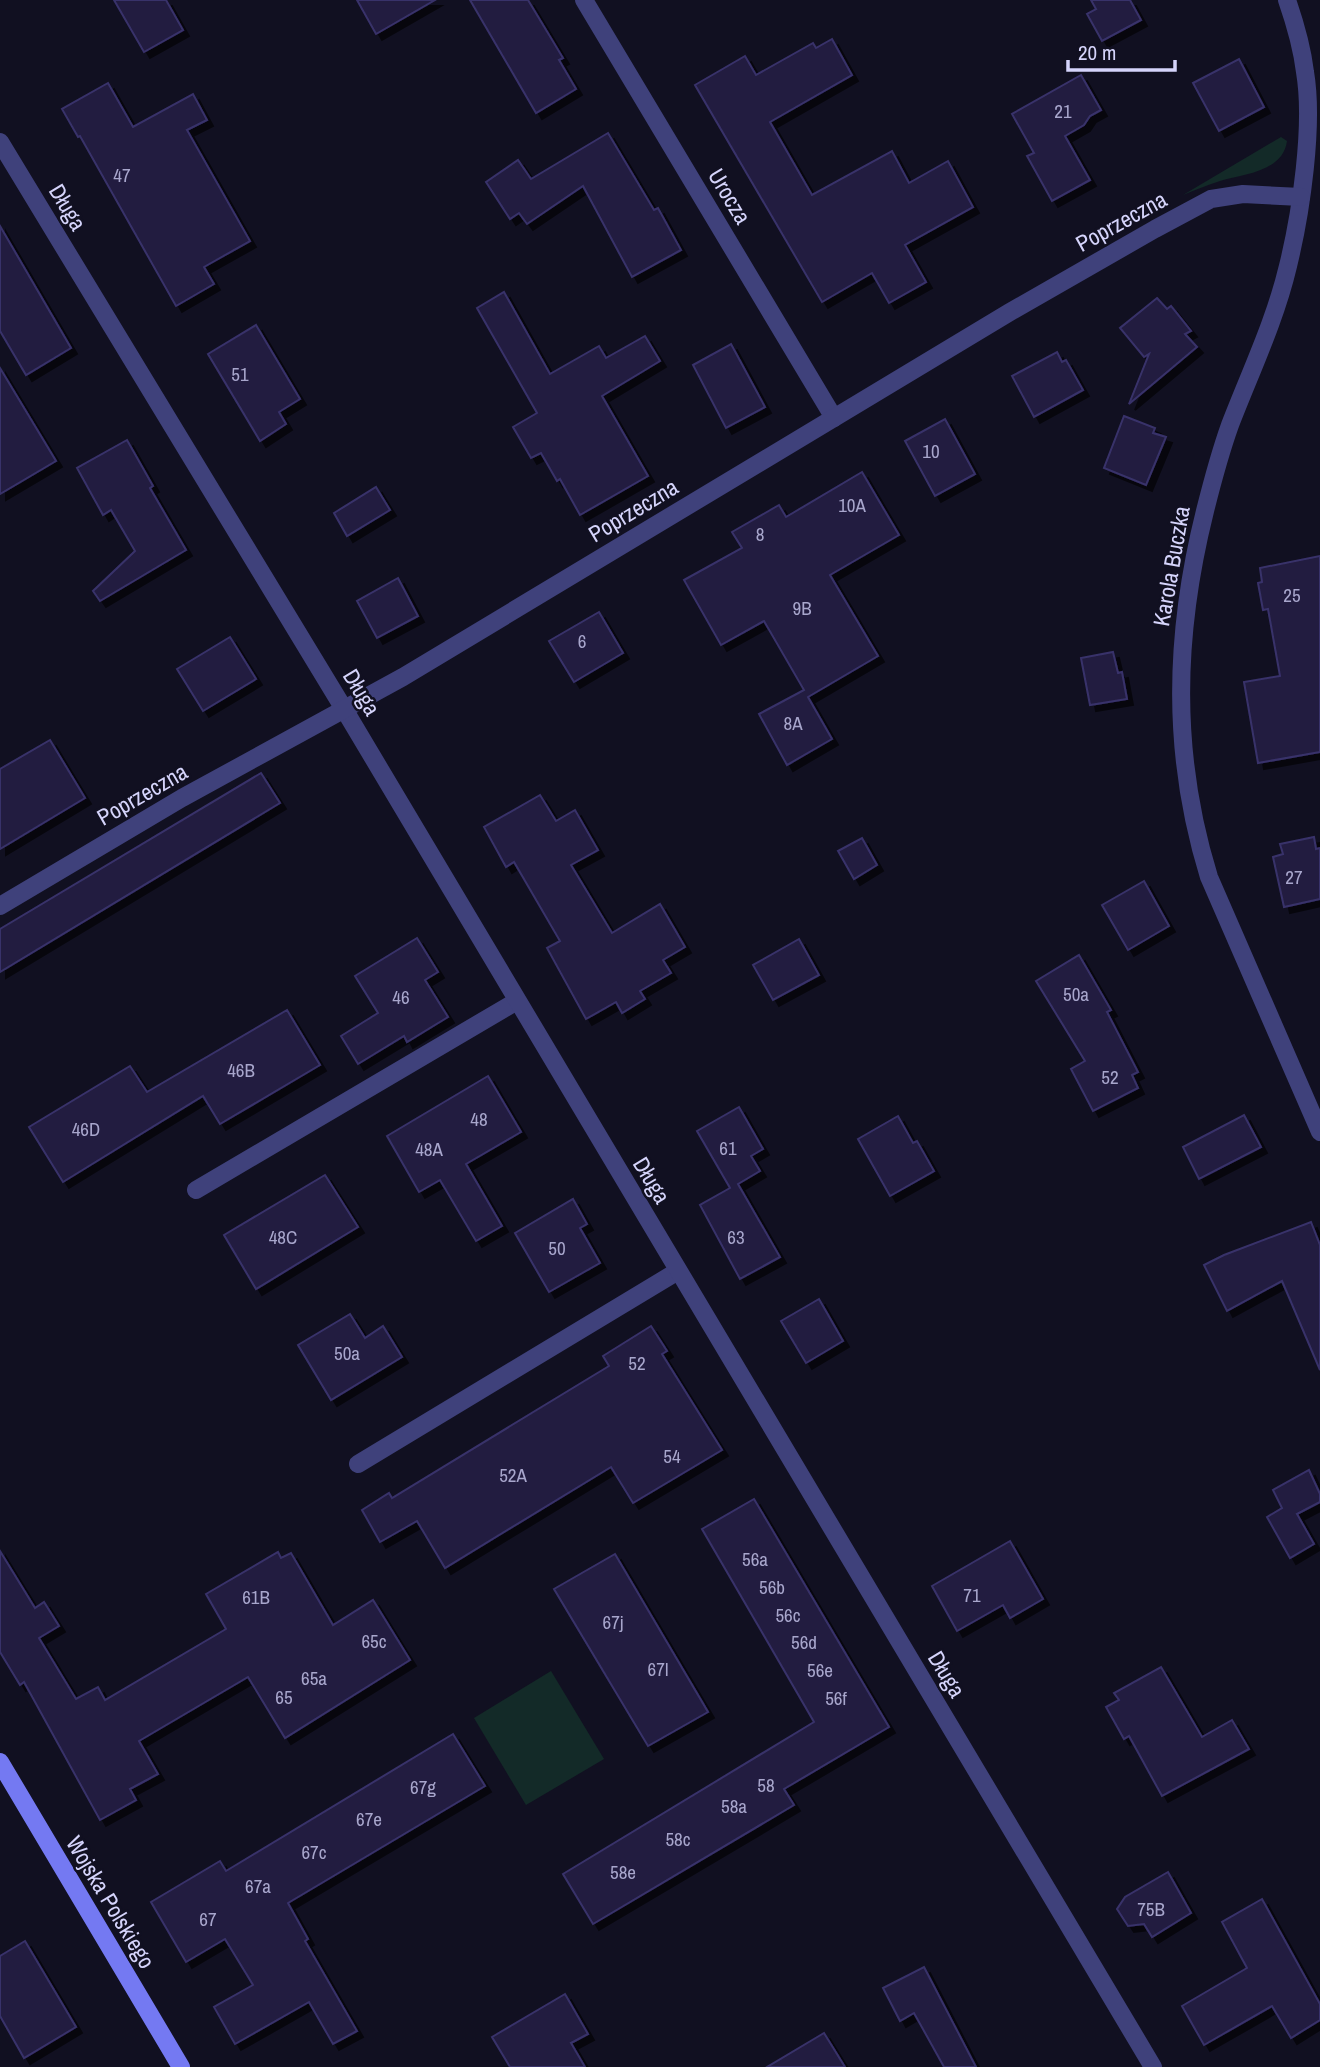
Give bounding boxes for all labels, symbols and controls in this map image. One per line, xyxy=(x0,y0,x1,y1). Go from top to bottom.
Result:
scale bar xyxy=(1068,28,1175,72)
text: 20 m xyxy=(1078,38,1116,67)
house number: 21 xyxy=(1054,98,1072,124)
house number: 47 xyxy=(113,162,131,188)
street label: Urocza xyxy=(701,162,759,230)
street label: Długa xyxy=(42,178,94,237)
street label: Poprzeczna xyxy=(1070,183,1173,259)
house number: 51 xyxy=(231,361,249,387)
house number: 10 xyxy=(922,438,940,464)
street label: Poprzeczna xyxy=(582,471,684,549)
house number: 10A xyxy=(838,492,866,518)
street label: Karola Buczka xyxy=(1145,503,1197,629)
house number: 8 xyxy=(756,521,764,547)
house number: 25 xyxy=(1283,582,1301,608)
house number: 9B xyxy=(792,595,812,621)
house number: 6 xyxy=(578,628,586,654)
street label: Długa xyxy=(336,663,388,722)
house number: 8A xyxy=(783,710,803,736)
street label: Poprzeczna xyxy=(91,755,193,832)
house number: 27 xyxy=(1285,864,1303,890)
house number: 50a xyxy=(1063,981,1089,1007)
house number: 46 xyxy=(392,984,410,1010)
house number: 46B xyxy=(227,1057,255,1083)
house number: 52 xyxy=(1101,1064,1119,1090)
house number: 48 xyxy=(470,1106,488,1132)
house number: 46D xyxy=(72,1116,100,1142)
house number: 61 xyxy=(719,1135,737,1161)
house number: 48A xyxy=(415,1136,443,1162)
street label: Długa xyxy=(626,1151,678,1210)
house number: 48C xyxy=(269,1224,297,1250)
house number: 63 xyxy=(727,1224,745,1250)
house number: 50 xyxy=(548,1235,566,1261)
house number: 50a xyxy=(334,1340,360,1366)
house number: 52 xyxy=(628,1350,646,1376)
house number: 54 xyxy=(663,1443,681,1469)
house number: 52A xyxy=(499,1462,527,1488)
house number: 56a xyxy=(742,1546,768,1572)
house number: 56b xyxy=(759,1574,785,1600)
house number: 71 xyxy=(963,1582,981,1608)
house number: 61B xyxy=(242,1584,270,1610)
house number: 56c xyxy=(775,1602,801,1628)
house number: 67j xyxy=(603,1609,623,1635)
house number: 65c xyxy=(361,1628,387,1654)
house number: 56d xyxy=(791,1629,817,1655)
street label: Długa xyxy=(921,1645,973,1704)
house number: 67l xyxy=(648,1656,668,1682)
house number: 56e xyxy=(807,1657,833,1683)
house number: 65a xyxy=(301,1665,327,1691)
house number: 65 xyxy=(275,1684,293,1710)
house number: 56f xyxy=(825,1685,847,1711)
house number: 58 xyxy=(757,1772,775,1798)
house number: 67g xyxy=(410,1774,436,1800)
house number: 58a xyxy=(721,1793,747,1819)
house number: 67e xyxy=(356,1806,382,1832)
house number: 58c xyxy=(665,1826,691,1852)
street label: Wojska Polskiego xyxy=(59,1830,163,1974)
house number: 67c xyxy=(301,1839,327,1865)
house number: 58e xyxy=(610,1859,636,1885)
house number: 67a xyxy=(245,1873,271,1899)
house number: 75B xyxy=(1137,1896,1165,1922)
house number: 67 xyxy=(199,1906,217,1932)

